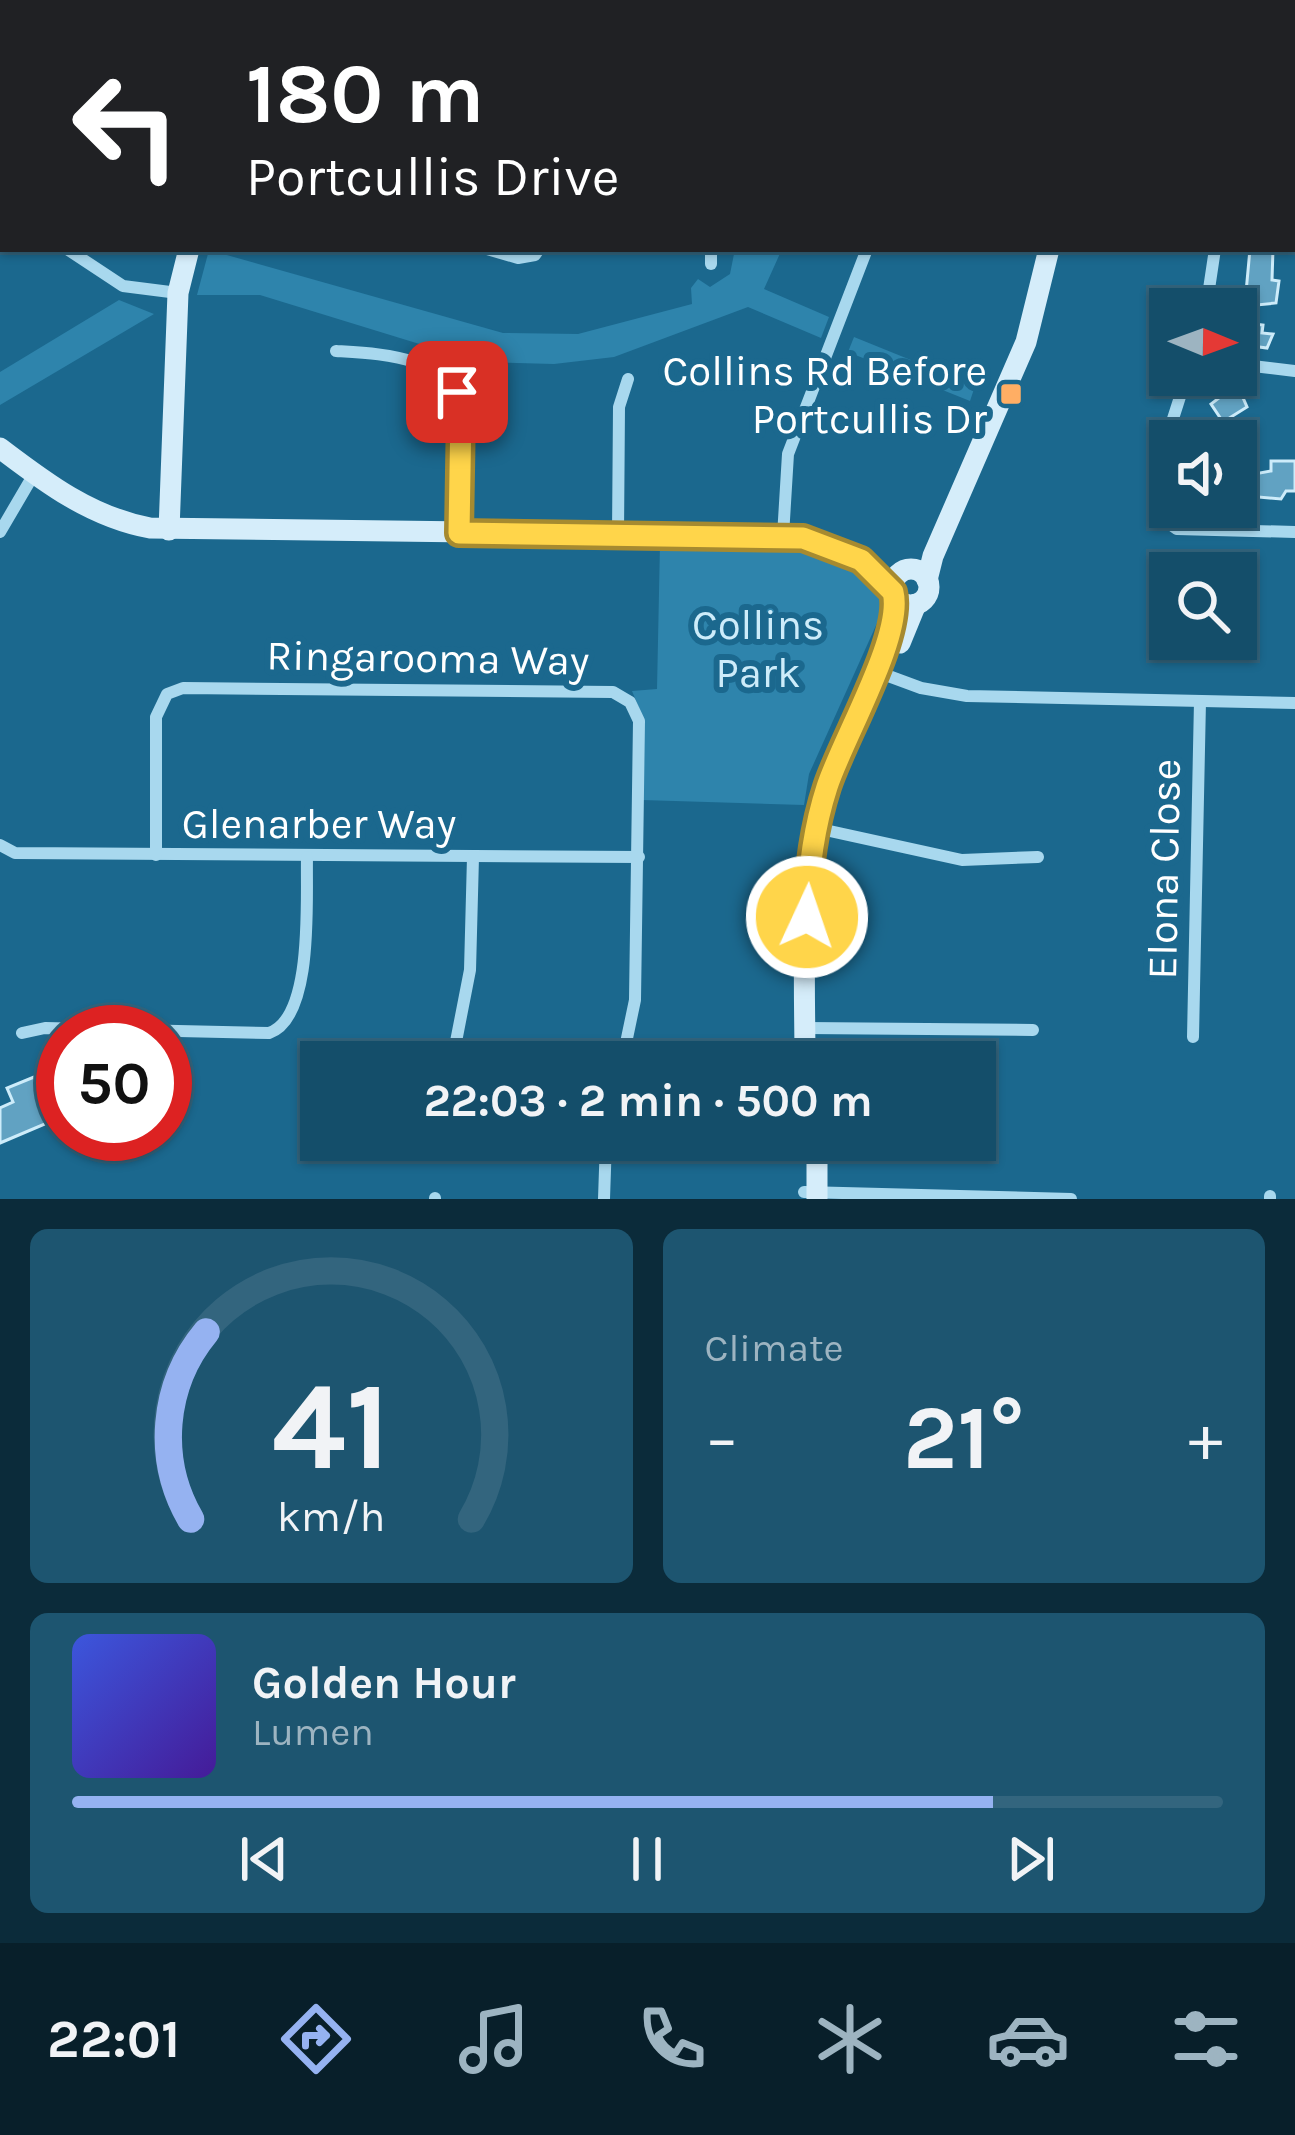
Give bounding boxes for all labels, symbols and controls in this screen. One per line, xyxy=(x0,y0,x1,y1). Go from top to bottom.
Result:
text: 180 m xyxy=(246,45,484,143)
icon: left xyxy=(48,48,204,204)
text: Portcullis Drive xyxy=(246,145,619,209)
north arrow xyxy=(1149,288,1257,396)
map controls xyxy=(1149,288,1257,660)
pin xyxy=(406,341,508,443)
place label: Collins Rd Before Portcullis Dr xyxy=(663,346,988,444)
icon: arrive xyxy=(424,359,490,425)
marker: Collins Rd Before Portcullis Dr xyxy=(998,381,1024,407)
button: sound xyxy=(1149,420,1257,528)
button: search xyxy=(1149,552,1257,660)
park label: Collins Park xyxy=(692,600,824,698)
street label: Ringarooma Way xyxy=(266,630,590,686)
street label: Elona Close xyxy=(1137,758,1191,980)
street label: Glenarber Way xyxy=(182,799,456,849)
position arrow xyxy=(744,854,870,980)
speed limit sign: 50 xyxy=(36,1005,192,1161)
text: 22:03 · 2 min · 500 m xyxy=(423,1075,873,1127)
text: Climate xyxy=(705,1325,844,1371)
text: 41 xyxy=(272,1354,391,1499)
text: 21° xyxy=(903,1385,1025,1491)
text: − xyxy=(705,1399,739,1477)
text: + xyxy=(1188,1399,1223,1477)
text: km/h xyxy=(277,1492,386,1542)
text: Golden Hour xyxy=(252,1657,516,1709)
text: Lumen xyxy=(252,1709,374,1755)
icon: previous xyxy=(231,1826,297,1892)
icon: pause xyxy=(614,1826,680,1892)
icon: next xyxy=(998,1826,1064,1892)
icon: directions xyxy=(274,1997,358,2081)
icon: music xyxy=(452,1997,536,2081)
icon: phone xyxy=(630,1997,714,2081)
icon: climate xyxy=(808,1997,892,2081)
icon: car xyxy=(986,1997,1070,2081)
icon: filters xyxy=(1164,1997,1248,2081)
text: 22:01 xyxy=(47,2007,180,2071)

